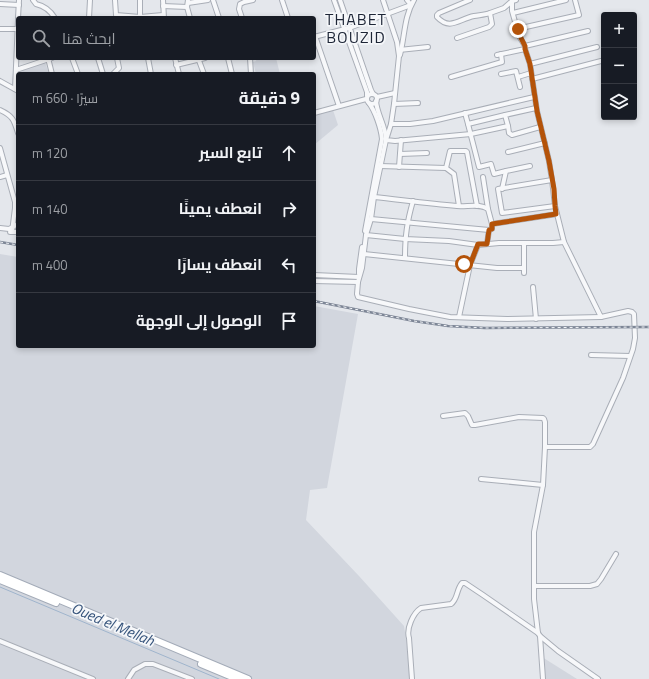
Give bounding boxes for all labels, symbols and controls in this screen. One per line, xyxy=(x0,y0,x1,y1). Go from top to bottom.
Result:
district label: THABET BOUZID xyxy=(325,7,387,49)
map controls xyxy=(601,12,637,120)
button: + xyxy=(601,12,637,48)
search box xyxy=(16,16,316,60)
route end xyxy=(509,20,527,38)
icon: search xyxy=(30,27,52,49)
text: ابحث هنا xyxy=(62,27,115,50)
button: − xyxy=(601,48,637,84)
button: layers xyxy=(601,84,637,120)
text: 9 دقيقة xyxy=(239,85,300,111)
text: سيرًا · 660 m xyxy=(32,88,98,108)
text: تابع السير xyxy=(199,141,262,164)
icon: ahead xyxy=(278,142,300,164)
text: 120 m xyxy=(32,143,68,163)
text: انعطف يمينًا xyxy=(179,197,262,220)
icon: right xyxy=(278,198,300,220)
text: 140 m xyxy=(32,199,68,219)
text: انعطف يسارًا xyxy=(177,253,262,276)
icon: left xyxy=(278,254,300,276)
text: 400 m xyxy=(32,255,68,275)
route start xyxy=(455,255,473,273)
text: الوصول إلى الوجهة xyxy=(136,309,262,332)
icon: arrive xyxy=(278,310,300,332)
water label: Oued el Mellah xyxy=(68,596,158,652)

